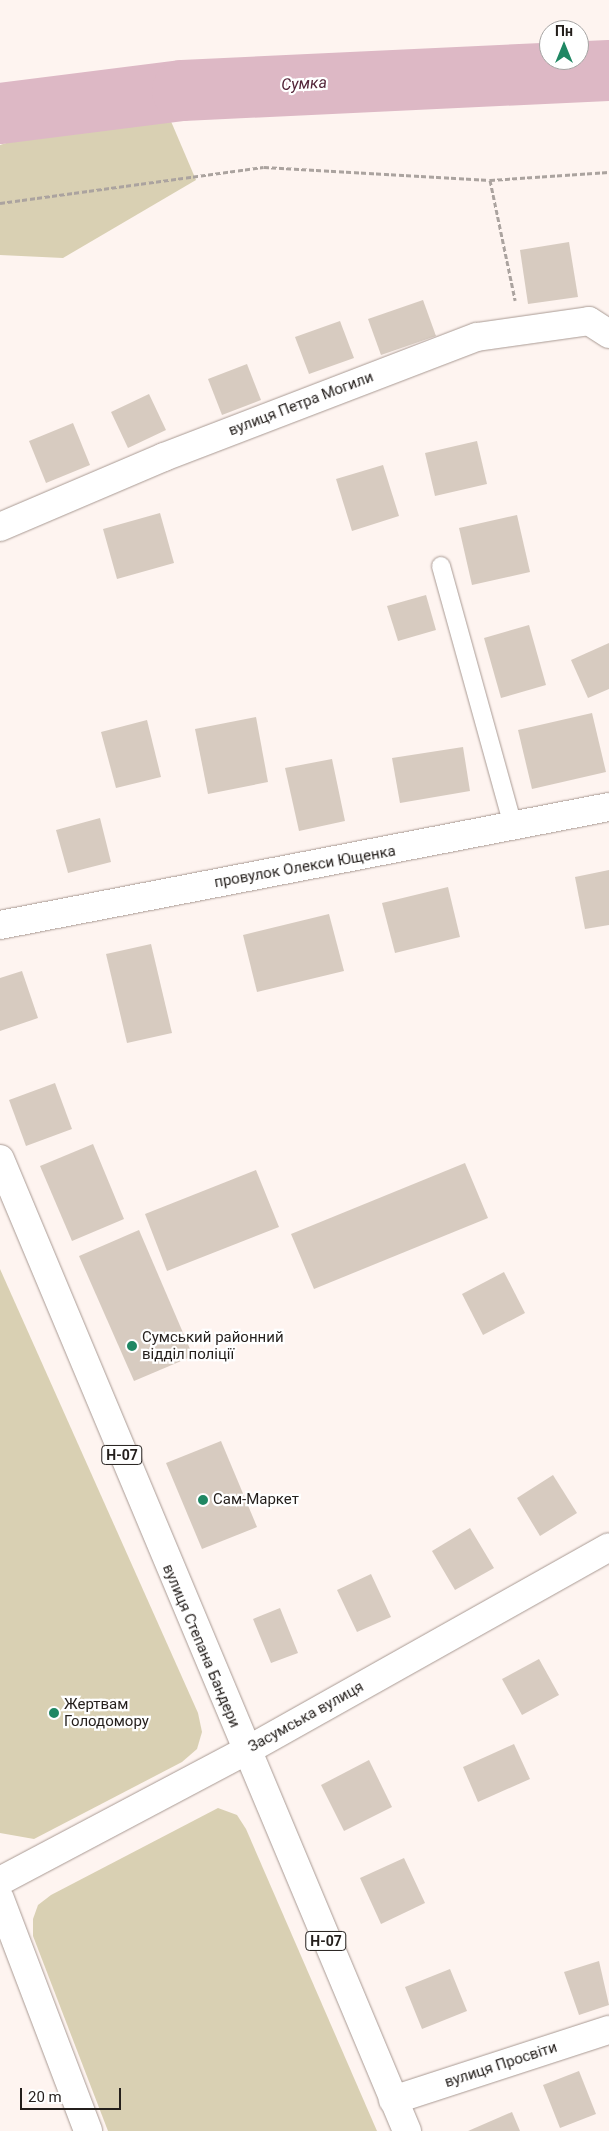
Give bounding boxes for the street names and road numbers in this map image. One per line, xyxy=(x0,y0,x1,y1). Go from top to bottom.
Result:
street label: вулиця Петра Могили xyxy=(226,368,376,440)
street label: провулок Олекси Ющенка xyxy=(213,842,397,892)
road number: Н-07 xyxy=(101,1444,143,1466)
street label: вулиця Степана Бандери xyxy=(158,1562,244,1730)
street label: Засумська вулиця xyxy=(245,1678,367,1756)
road number: Н-07 xyxy=(305,1930,347,1952)
street label: вулиця Просвіти xyxy=(442,2038,560,2092)

